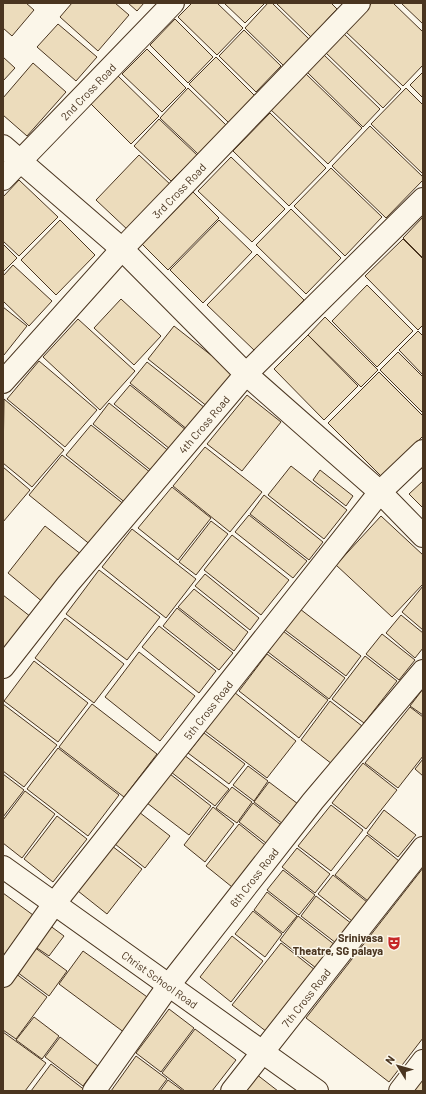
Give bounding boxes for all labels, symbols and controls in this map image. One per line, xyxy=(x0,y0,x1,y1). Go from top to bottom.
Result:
street label: 2nd Cross Road xyxy=(58,60,118,122)
street label: 3rd Cross Road xyxy=(149,160,208,221)
street label: 4th Cross Road xyxy=(175,393,232,456)
street label: 5th Cross Road xyxy=(180,678,235,742)
street label: 6th Cross Road xyxy=(226,845,281,909)
place label: Srinivasa Theatre, SG palaya xyxy=(293,931,383,957)
theatre icon: Srinivasa Theatre, SG palaya xyxy=(386,935,402,951)
street label: Christ School Road xyxy=(120,948,201,1011)
street label: 7th Cross Road xyxy=(278,966,333,1029)
north arrow xyxy=(378,1046,418,1086)
text: N xyxy=(382,1053,397,1067)

